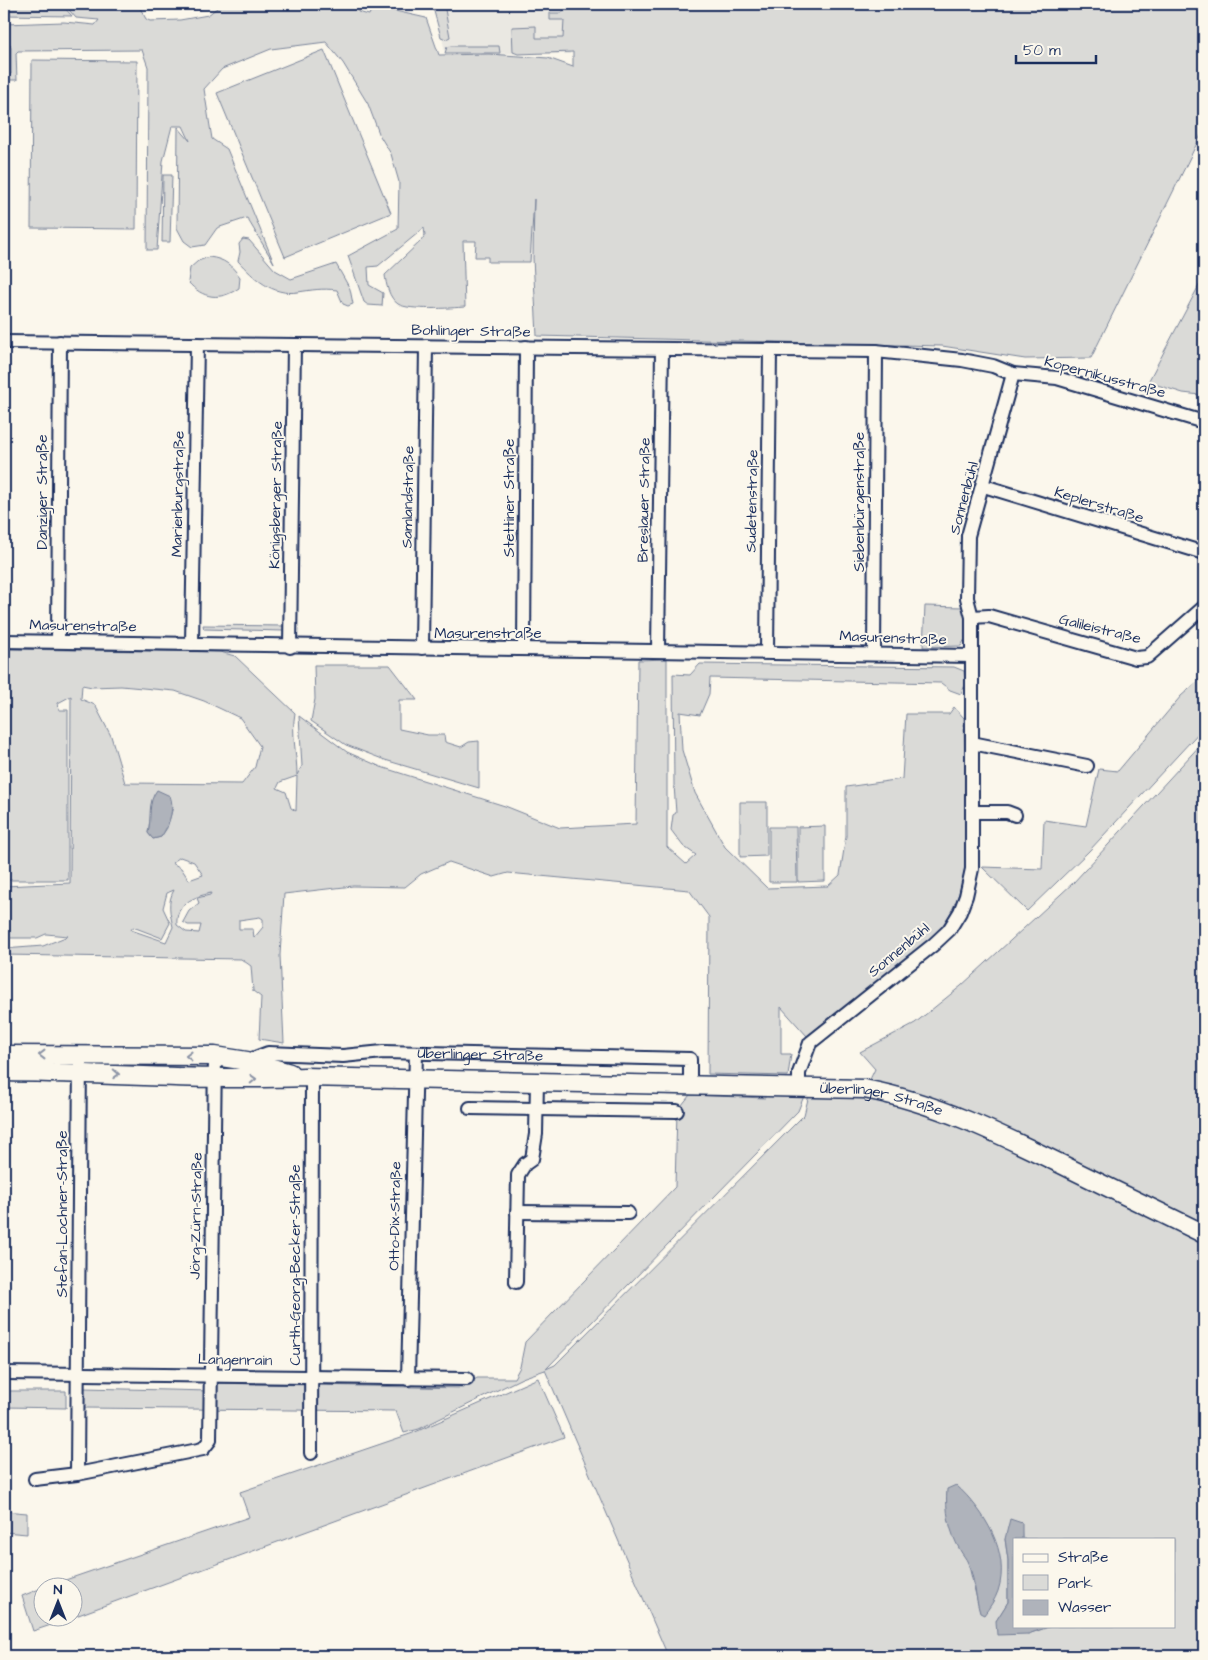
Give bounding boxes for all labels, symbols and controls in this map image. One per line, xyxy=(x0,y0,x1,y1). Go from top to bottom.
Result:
scale bar xyxy=(1016,32,1096,64)
text: 50 m xyxy=(1023,40,1061,61)
street label: Bohlinger Straße xyxy=(411,319,531,344)
street label: Kopernikusstraße xyxy=(1042,351,1168,403)
street label: Königsberger Straße xyxy=(264,421,289,569)
street label: Marienburgstraße xyxy=(166,431,191,557)
street label: Siebenbürgenstraße xyxy=(849,432,871,572)
street label: Danziger Straße xyxy=(32,434,54,550)
street label: Breslauer Straße xyxy=(632,437,656,563)
street label: Stettiner Straße xyxy=(499,439,520,557)
street label: Samlandstraße xyxy=(397,446,419,548)
street label: Sudetenstraße xyxy=(741,449,763,553)
street label: Sonnenbühl xyxy=(944,459,984,537)
street label: Keplerstraße xyxy=(1052,481,1146,529)
street label: Galileistraße xyxy=(1057,609,1143,649)
street label: Masurenstraße xyxy=(29,615,137,637)
street label: Masurenstraße xyxy=(434,623,542,644)
street label: Masurenstraße xyxy=(839,626,947,650)
street label: Sonnenbühl xyxy=(864,918,934,982)
street label: Überlinger Straße xyxy=(417,1042,543,1066)
one-way arrow xyxy=(38,1050,46,1060)
one-way arrow xyxy=(184,1051,192,1061)
one-way arrow xyxy=(112,1069,120,1080)
one-way arrow xyxy=(250,1074,257,1084)
street label: Überlinger Straße xyxy=(820,1078,946,1121)
street label: Stefan-Lochner-Straße xyxy=(52,1130,73,1298)
street label: Jörg-Zürn-Straße xyxy=(184,1152,209,1280)
street label: Otto-Dix-Straße xyxy=(384,1161,406,1271)
street label: Curth-Georg-Becker-Straße xyxy=(285,1164,307,1366)
street label: Langenrain xyxy=(198,1349,273,1372)
legend xyxy=(1013,1538,1176,1628)
text: Straße xyxy=(1058,1547,1108,1568)
text: Park xyxy=(1058,1573,1093,1594)
north arrow xyxy=(32,1578,82,1628)
text: N xyxy=(54,1580,63,1600)
text: Wasser xyxy=(1058,1597,1111,1618)

